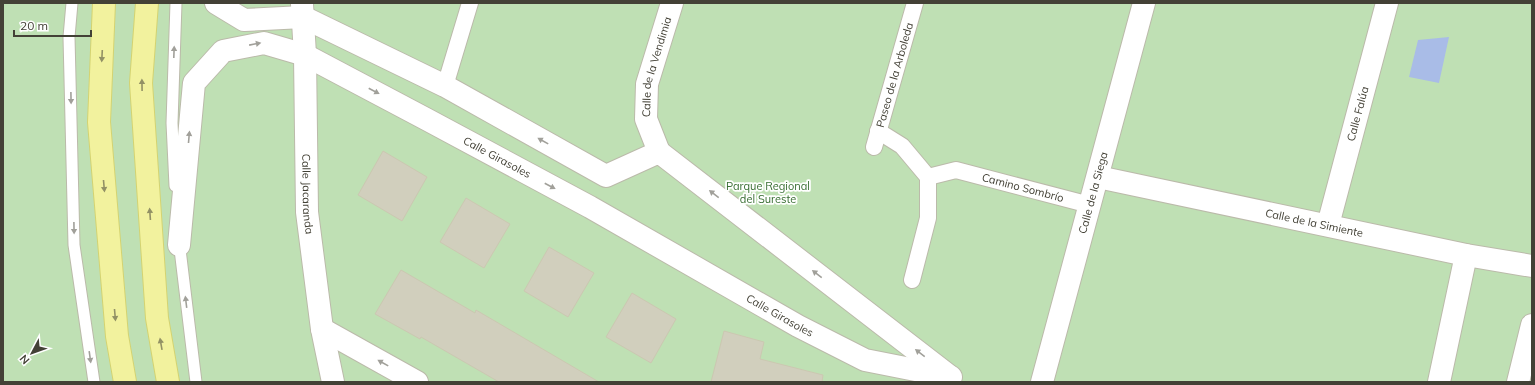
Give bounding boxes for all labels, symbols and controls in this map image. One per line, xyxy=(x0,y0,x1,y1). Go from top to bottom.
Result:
scale bar xyxy=(14,12,91,38)
street label: Calle de la Vendimia xyxy=(639,15,674,117)
text: 20 m xyxy=(20,18,48,33)
street label: Paseo de la Arboleda xyxy=(873,21,916,129)
one-way arrow xyxy=(249,41,261,47)
one-way arrow xyxy=(171,45,177,58)
one-way arrow xyxy=(99,50,105,63)
one-way arrow xyxy=(139,78,145,91)
street label: Calle Falúa xyxy=(1344,85,1372,143)
one-way arrow xyxy=(368,88,380,94)
one-way arrow xyxy=(68,92,74,105)
one-way arrow xyxy=(186,131,192,143)
street label: Calle Girasoles xyxy=(461,133,534,181)
one-way arrow xyxy=(537,137,549,144)
street label: Calle de la Siega xyxy=(1075,150,1111,235)
street label: Calle Jacaranda xyxy=(299,154,317,235)
street label: Camino Sombrío xyxy=(980,170,1065,205)
park label: Parque Regional del Sureste xyxy=(726,179,810,206)
one-way arrow xyxy=(101,180,108,192)
one-way arrow xyxy=(545,182,556,189)
one-way arrow xyxy=(709,191,719,199)
street label: Calle de la Simiente xyxy=(1264,206,1364,240)
one-way arrow xyxy=(146,208,153,220)
one-way arrow xyxy=(71,222,77,235)
one-way arrow xyxy=(812,270,822,278)
street label: Calle Girasoles xyxy=(744,291,816,340)
one-way arrow xyxy=(183,296,189,308)
one-way arrow xyxy=(111,309,118,321)
north arrow xyxy=(12,333,52,373)
one-way arrow xyxy=(158,338,164,350)
one-way arrow xyxy=(915,349,925,357)
one-way arrow xyxy=(87,351,93,363)
text: N xyxy=(16,352,32,367)
one-way arrow xyxy=(377,359,389,366)

